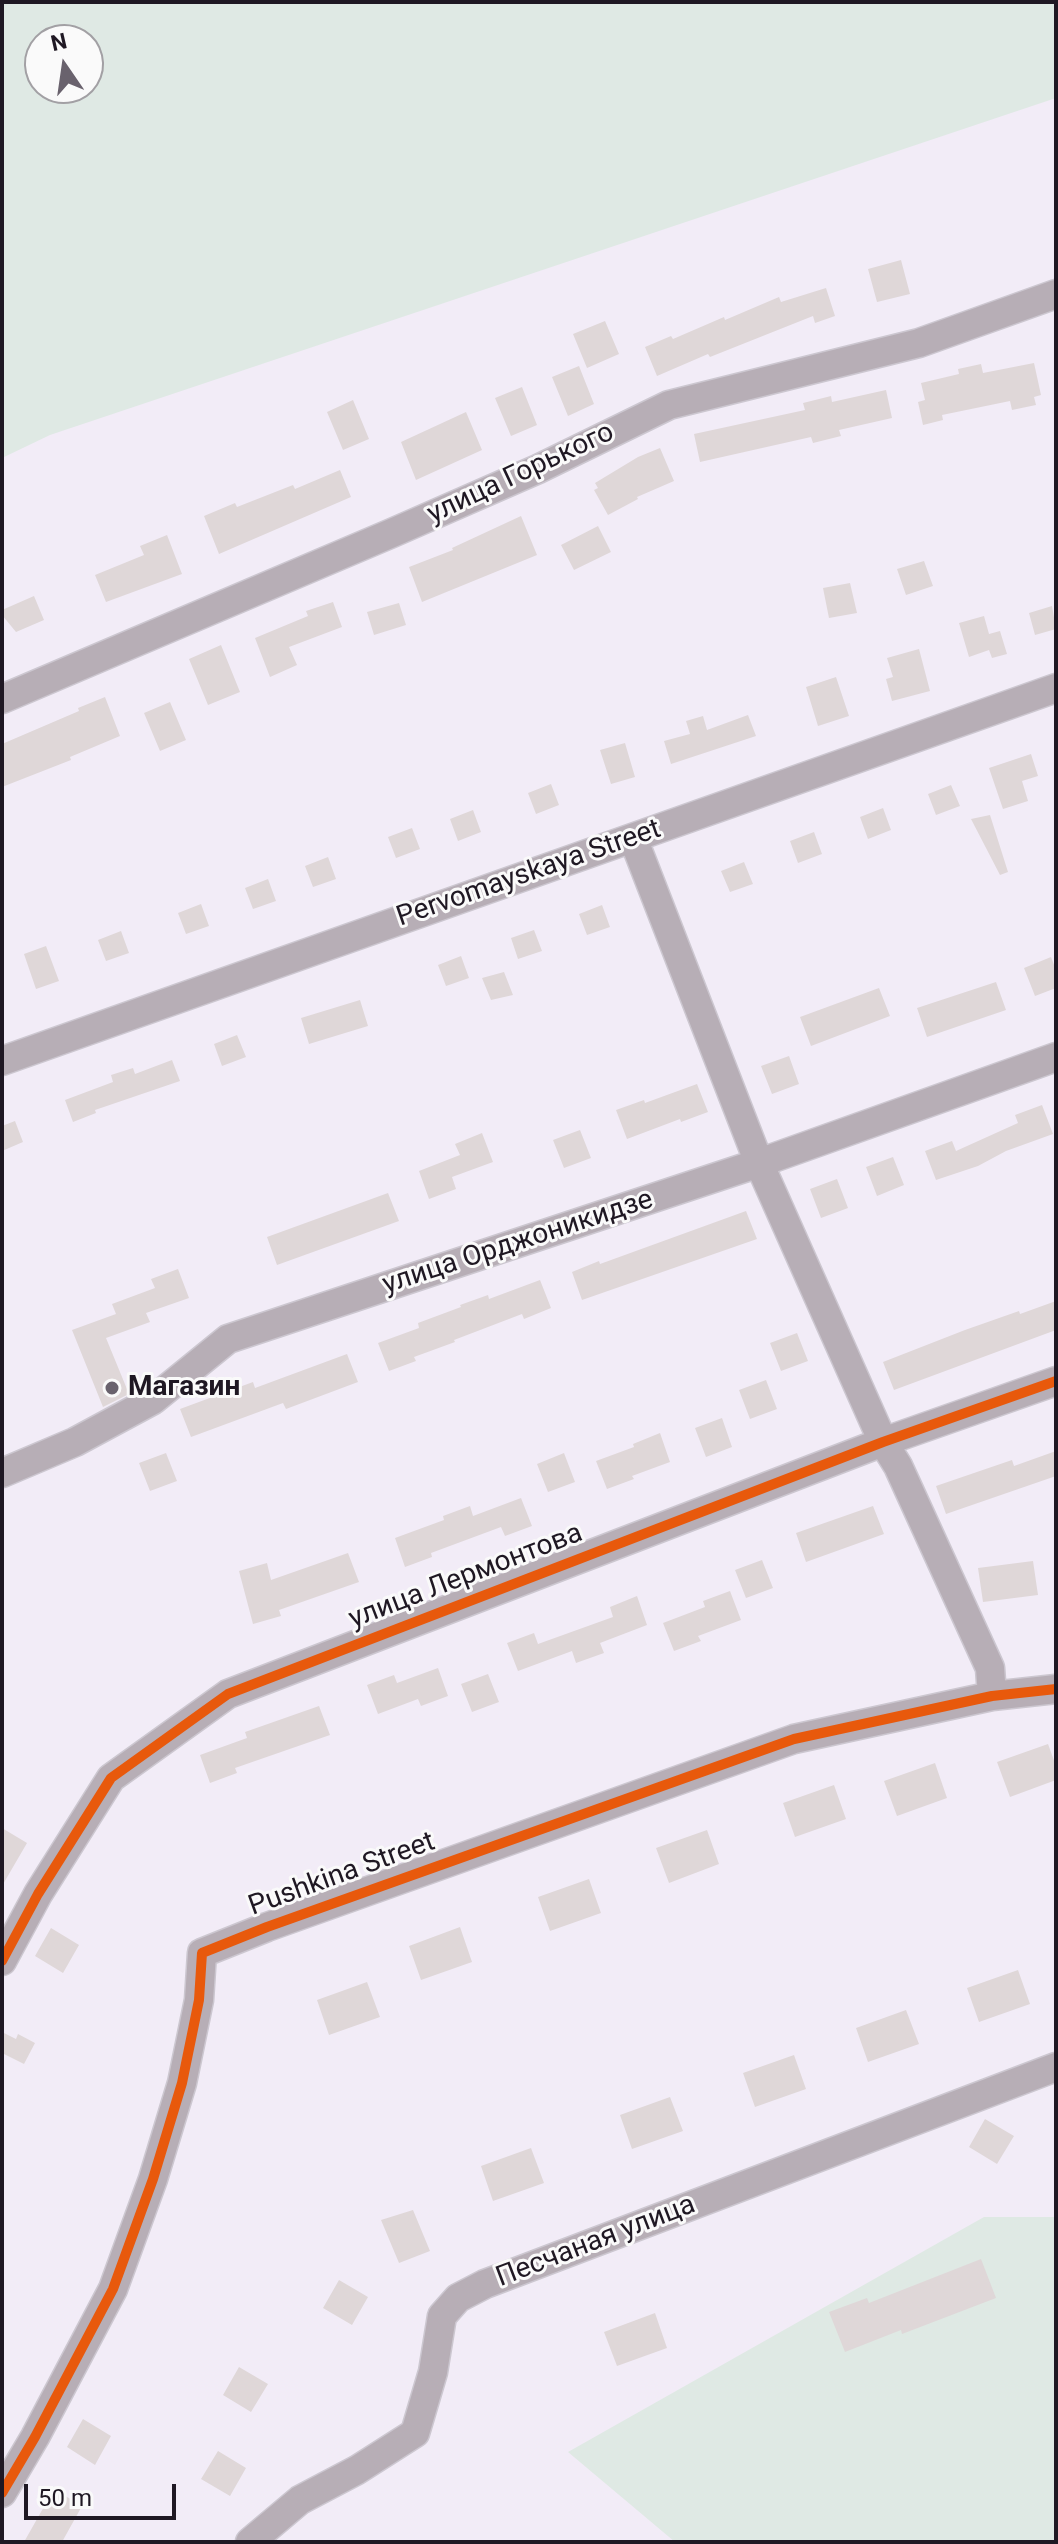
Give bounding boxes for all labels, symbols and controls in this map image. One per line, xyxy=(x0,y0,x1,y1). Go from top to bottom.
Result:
north arrow xyxy=(24,24,104,104)
text: N xyxy=(49,28,69,56)
street label: улица Горького xyxy=(422,416,620,532)
street label: Pervomayskaya Street xyxy=(393,813,665,935)
street label: улица Орджоникидзе xyxy=(379,1183,657,1303)
place label: Магазин xyxy=(128,1371,240,1405)
marker: Магазин xyxy=(103,1379,121,1397)
street label: улица Лермонтова xyxy=(345,1517,587,1637)
street label: Pushkina Street xyxy=(244,1826,440,1924)
street label: Песчаная улица xyxy=(492,2189,700,2295)
scale bar xyxy=(28,2468,180,2518)
text: 50 m xyxy=(38,2484,92,2512)

